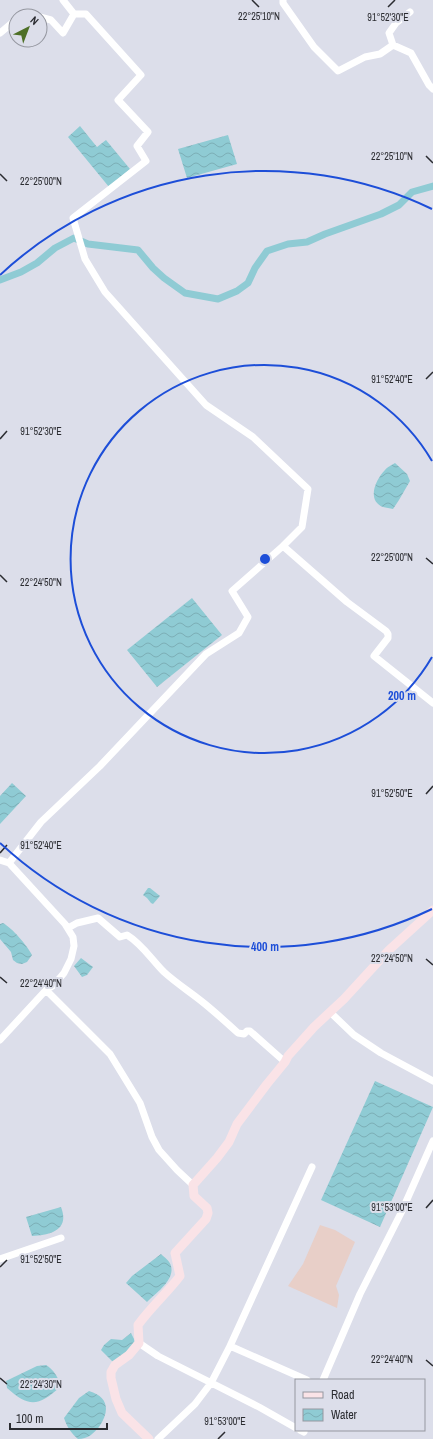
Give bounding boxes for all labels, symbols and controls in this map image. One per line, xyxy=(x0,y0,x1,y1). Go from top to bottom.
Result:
north arrow xyxy=(8,8,48,48)
text: 22°25'10"N xyxy=(238,10,280,23)
text: 91°52'30"E xyxy=(367,11,409,24)
text: N xyxy=(28,13,42,28)
text: 22°25'10"N xyxy=(371,150,413,163)
text: 22°25'00"N xyxy=(20,175,62,188)
text: 91°52'40"E xyxy=(371,373,413,386)
text: 91°52'30"E xyxy=(20,425,62,438)
text: 22°25'00"N xyxy=(371,551,413,564)
centre of rings xyxy=(258,552,272,566)
text: 22°24'50"N xyxy=(20,576,62,589)
text: 200 m xyxy=(388,688,416,704)
text: 91°52'50"E xyxy=(371,787,413,800)
text: 91°52'40"E xyxy=(20,839,62,852)
text: 400 m xyxy=(251,939,279,955)
text: 22°24'50"N xyxy=(371,952,413,965)
text: 22°24'40"N xyxy=(20,977,62,990)
text: 91°53'00"E xyxy=(371,1201,413,1214)
text: 91°52'50"E xyxy=(20,1253,62,1266)
text: 22°24'40"N xyxy=(371,1353,413,1366)
text: 22°24'30"N xyxy=(20,1378,62,1391)
legend xyxy=(295,1379,425,1431)
text: Road xyxy=(331,1387,355,1403)
scale bar xyxy=(10,1405,107,1431)
text: Water xyxy=(331,1407,358,1423)
text: 100 m xyxy=(16,1411,43,1427)
text: 91°53'00"E xyxy=(204,1415,246,1428)

